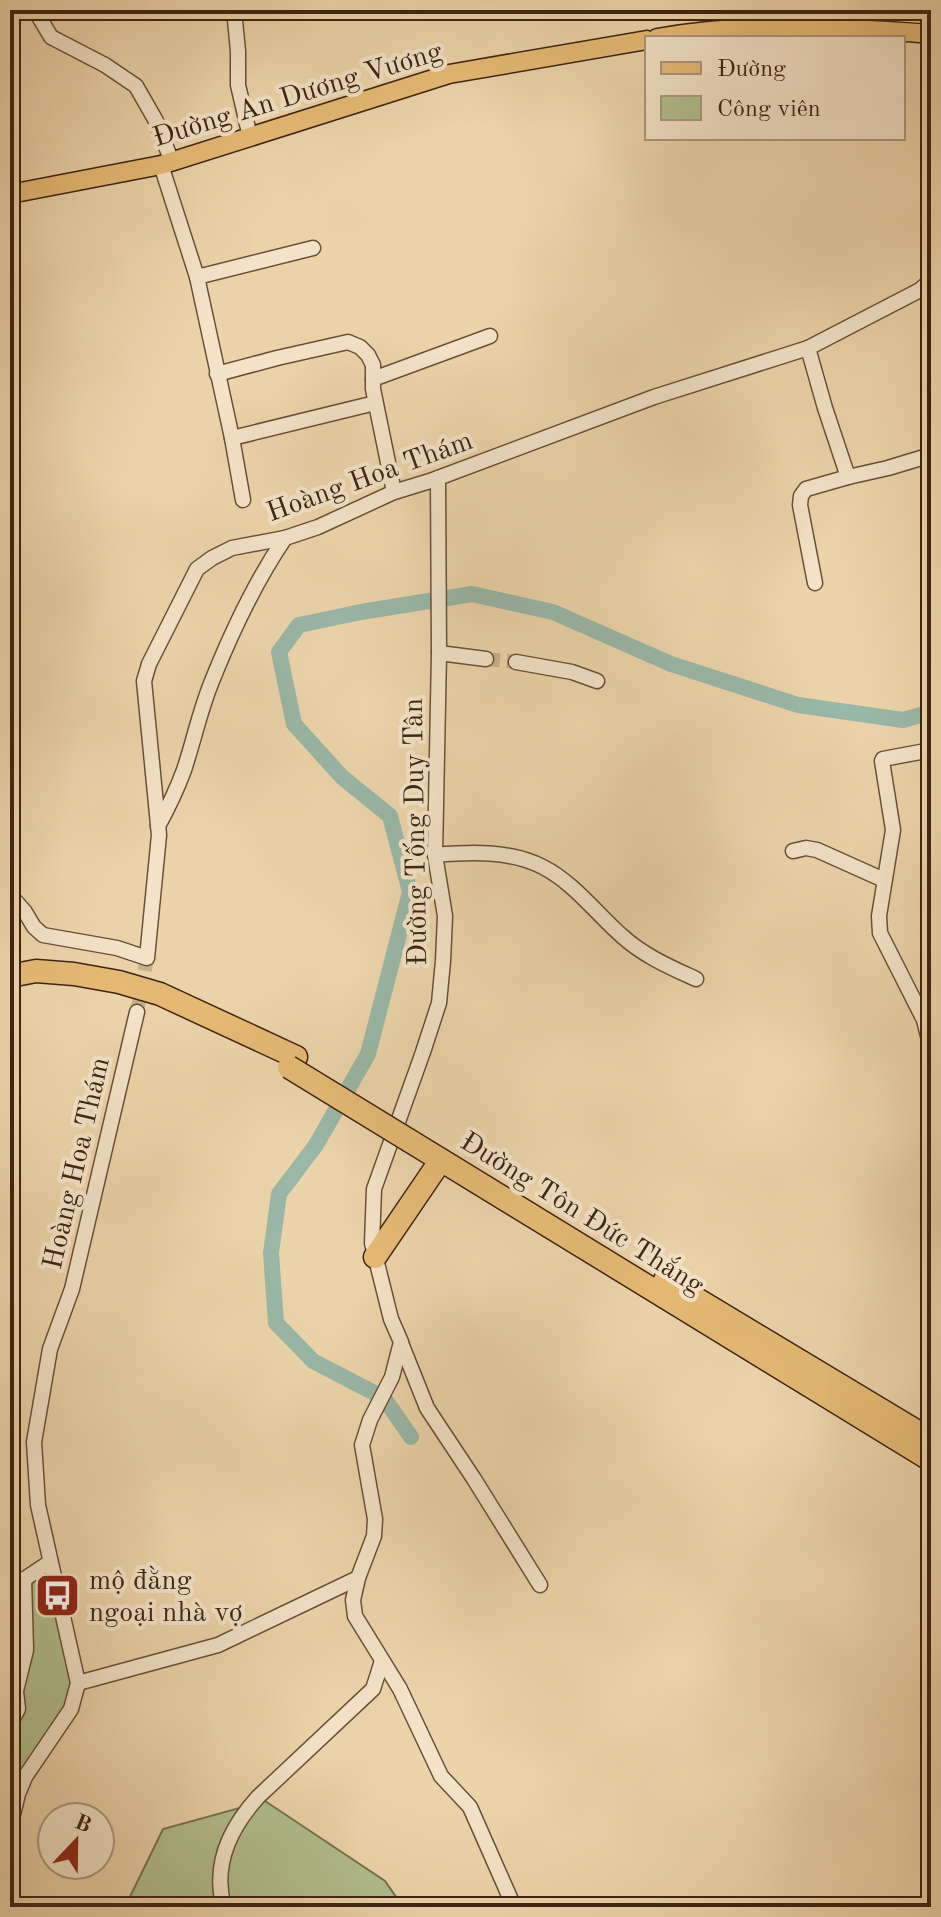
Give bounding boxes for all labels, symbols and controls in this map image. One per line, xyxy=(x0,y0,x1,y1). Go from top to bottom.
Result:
legend xyxy=(645,36,905,140)
street label: Đường An Dương Vương xyxy=(150,38,446,153)
text: Đường xyxy=(717,58,786,82)
text: Công viên xyxy=(717,98,821,122)
street label: Hoàng Hoa Thám xyxy=(263,428,477,528)
street label: Đường Tống Duy Tân xyxy=(400,698,433,966)
street label: Hoàng Hoa Thám xyxy=(40,1055,116,1272)
street label: Đường Tôn Đức Thắng xyxy=(455,1126,710,1301)
place label: mộ đằng ngoại nhà vợ xyxy=(89,1565,243,1628)
bus stop icon: mộ đằng ngoại nhà vợ xyxy=(34,1571,82,1619)
north arrow xyxy=(36,1801,116,1881)
text: B xyxy=(71,1811,94,1837)

